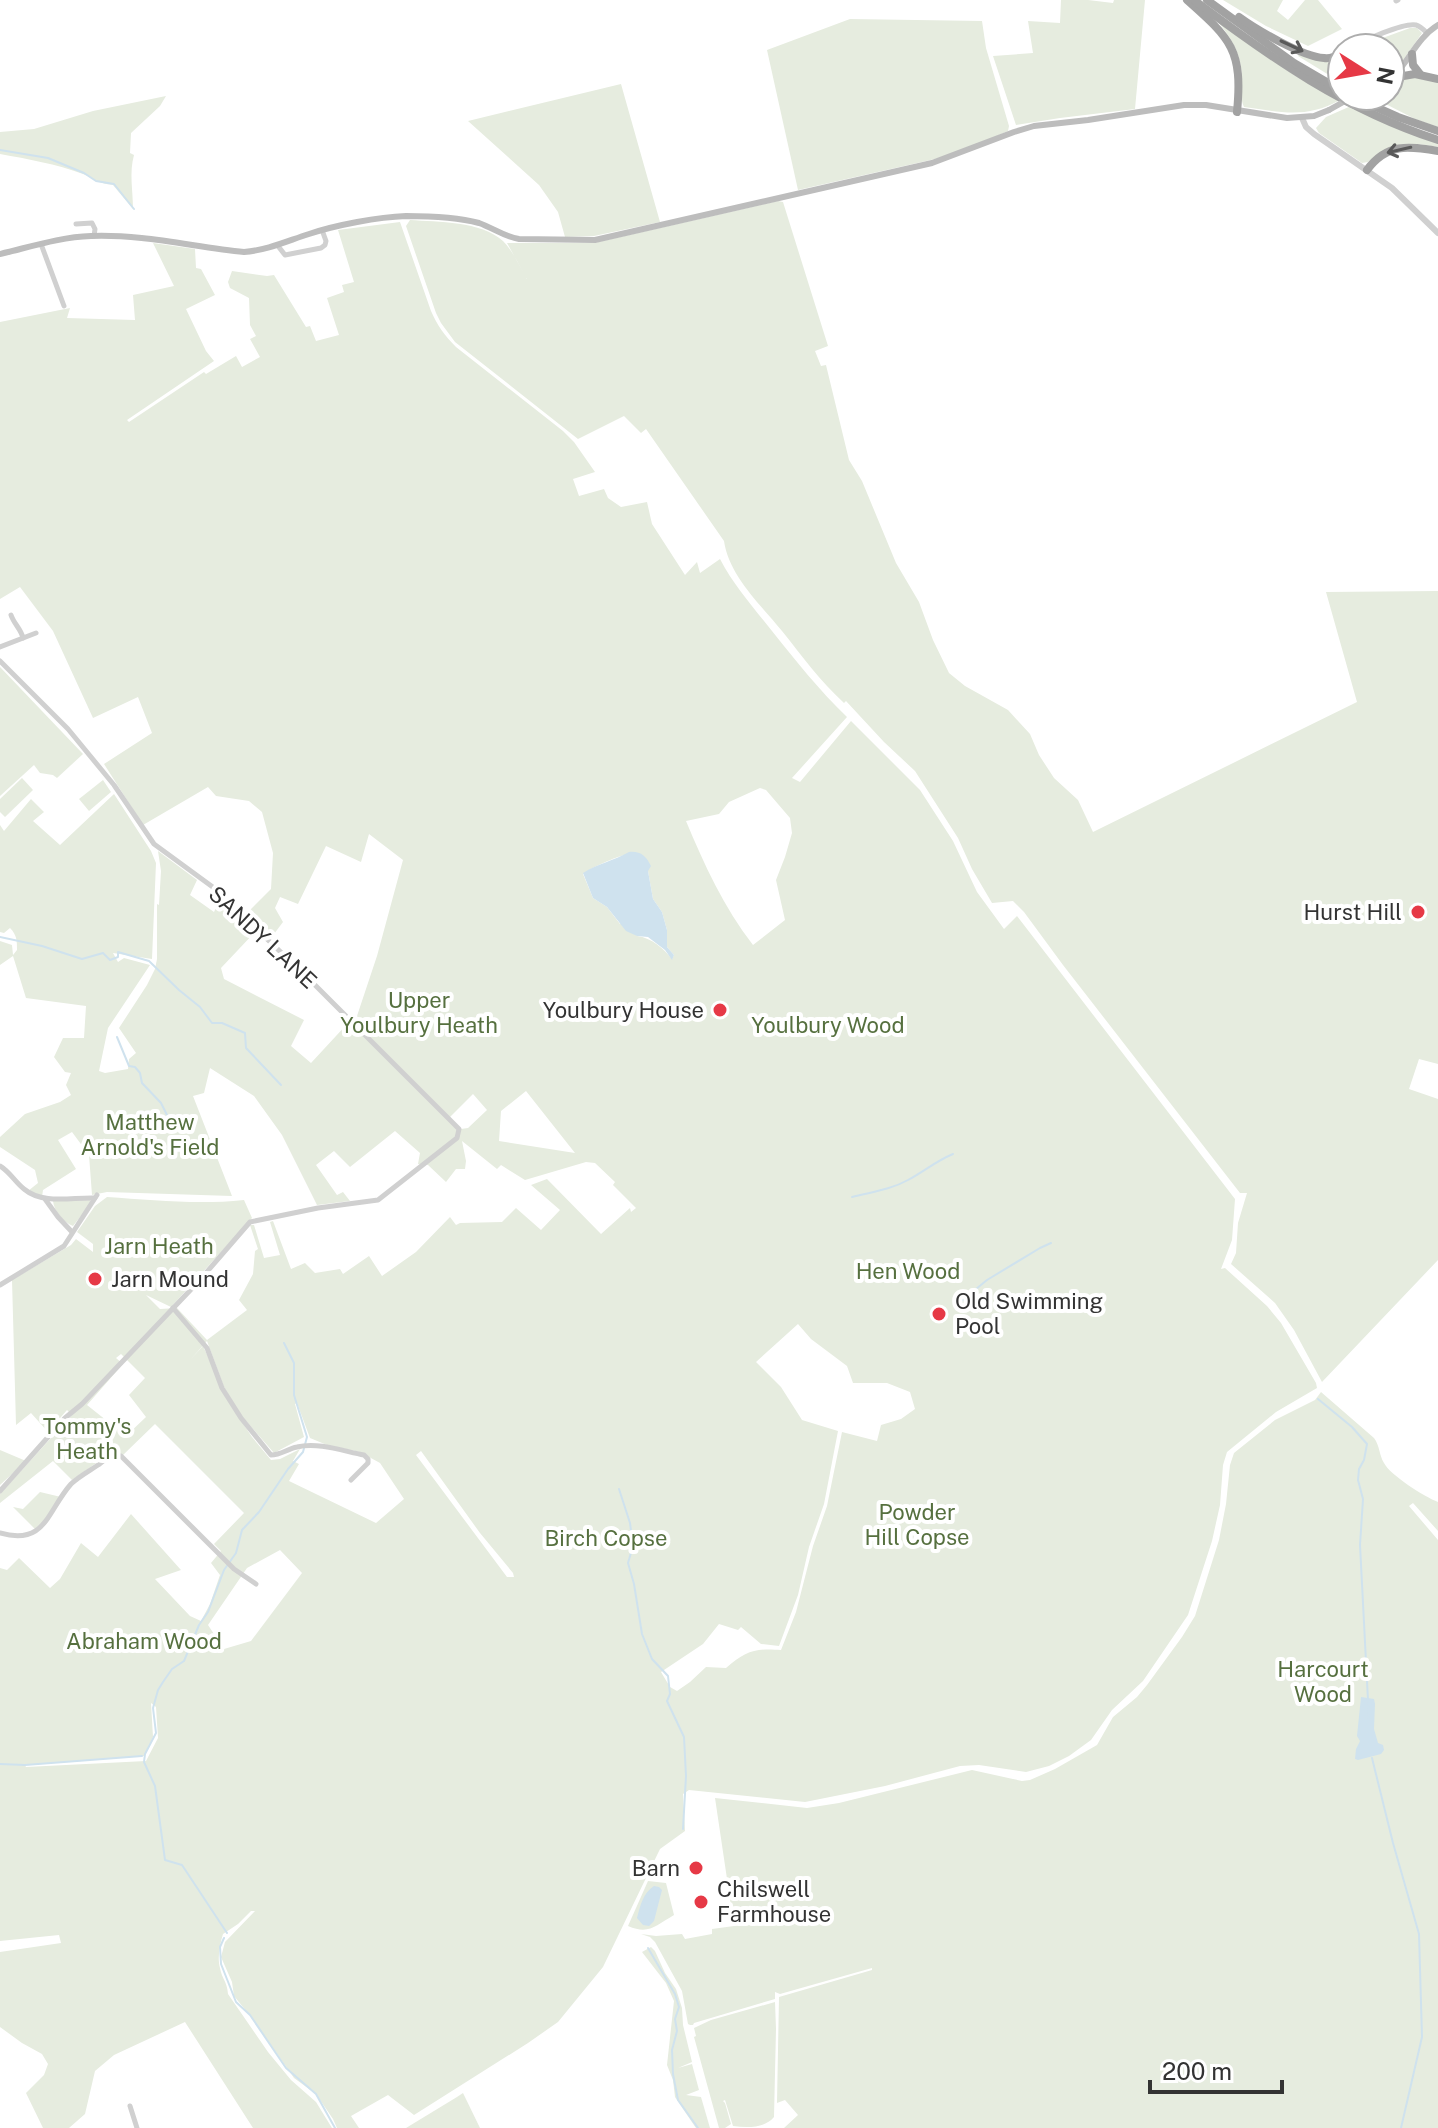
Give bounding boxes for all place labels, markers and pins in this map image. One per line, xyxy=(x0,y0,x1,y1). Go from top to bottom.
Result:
place label: Hurst Hill xyxy=(1303,899,1402,925)
marker: Hurst Hill xyxy=(1409,903,1427,921)
place label: Youlbury House xyxy=(543,997,704,1023)
marker: Youlbury House xyxy=(711,1001,729,1019)
place label: Jarn Mound xyxy=(111,1266,229,1292)
marker: Jarn Mound xyxy=(86,1270,104,1288)
place label: Old Swimming Pool xyxy=(955,1288,1103,1339)
marker: Old Swimming Pool xyxy=(930,1305,948,1323)
place label: Barn xyxy=(632,1855,680,1881)
marker: Barn xyxy=(687,1859,705,1877)
place label: Chilswell Farmhouse xyxy=(717,1876,831,1927)
marker: Chilswell Farmhouse xyxy=(692,1893,710,1911)

